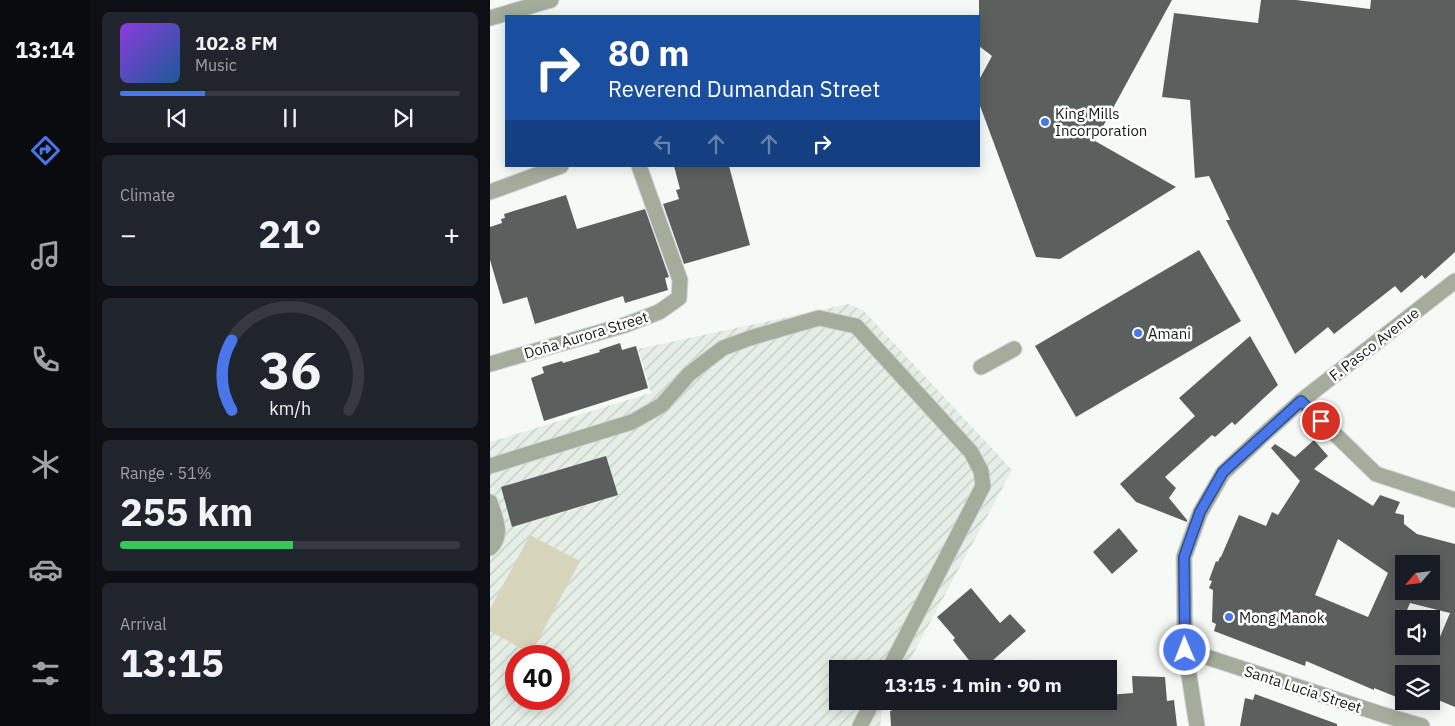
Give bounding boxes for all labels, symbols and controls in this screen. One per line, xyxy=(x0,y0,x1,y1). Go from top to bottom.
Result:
text: 80 m xyxy=(608,30,690,76)
text: 102.8 FM xyxy=(195,31,278,55)
text: 13:14 xyxy=(15,35,75,64)
icon: right xyxy=(525,35,590,100)
text: Music xyxy=(195,55,237,75)
text: Reverend Dumandan Street xyxy=(608,74,880,103)
icon: previous xyxy=(163,104,191,132)
icon: pause xyxy=(276,104,304,132)
icon: next xyxy=(389,104,417,132)
place label: King Mills Incorporation xyxy=(1055,104,1147,140)
marker: King Mills Incorporation xyxy=(1039,116,1051,128)
icon: left xyxy=(649,130,677,158)
icon: ahead xyxy=(702,130,730,158)
icon: ahead xyxy=(755,130,783,158)
icon: right xyxy=(808,130,836,158)
icon: directions xyxy=(28,133,63,168)
text: Climate xyxy=(120,185,175,205)
text: 21° xyxy=(258,209,322,258)
text: − xyxy=(120,216,137,253)
text: + xyxy=(443,216,460,253)
icon: music xyxy=(28,238,63,273)
street label: F. Pasco Avenue xyxy=(1325,303,1423,385)
street label: Doña Aurora Street xyxy=(522,307,650,363)
place label: Amani xyxy=(1148,324,1191,343)
marker: Amani xyxy=(1132,327,1144,339)
text: 36 xyxy=(259,336,321,403)
icon: phone xyxy=(28,342,63,377)
text: km/h xyxy=(269,397,311,420)
pin xyxy=(1300,400,1342,442)
icon: arrive xyxy=(1307,407,1335,435)
icon: climate xyxy=(28,447,63,482)
text: Range · 51% xyxy=(120,463,212,483)
text: 255 km xyxy=(120,487,253,536)
icon: car xyxy=(28,552,63,587)
north arrow xyxy=(1395,555,1440,600)
map controls xyxy=(1395,555,1440,710)
place label: Mong Manok xyxy=(1239,608,1325,627)
button: sound xyxy=(1395,610,1440,655)
marker: Mong Manok xyxy=(1223,611,1235,623)
text: Arrival xyxy=(120,614,167,634)
position arrow xyxy=(1158,623,1210,675)
text: 13:15 xyxy=(120,638,224,687)
speed limit sign: 40 xyxy=(505,645,570,710)
icon: filters xyxy=(28,656,63,691)
street label: Santa Lucia Street xyxy=(1242,661,1364,717)
button: layers xyxy=(1395,665,1440,710)
text: 13:15 · 1 min · 90 m xyxy=(884,673,1062,697)

